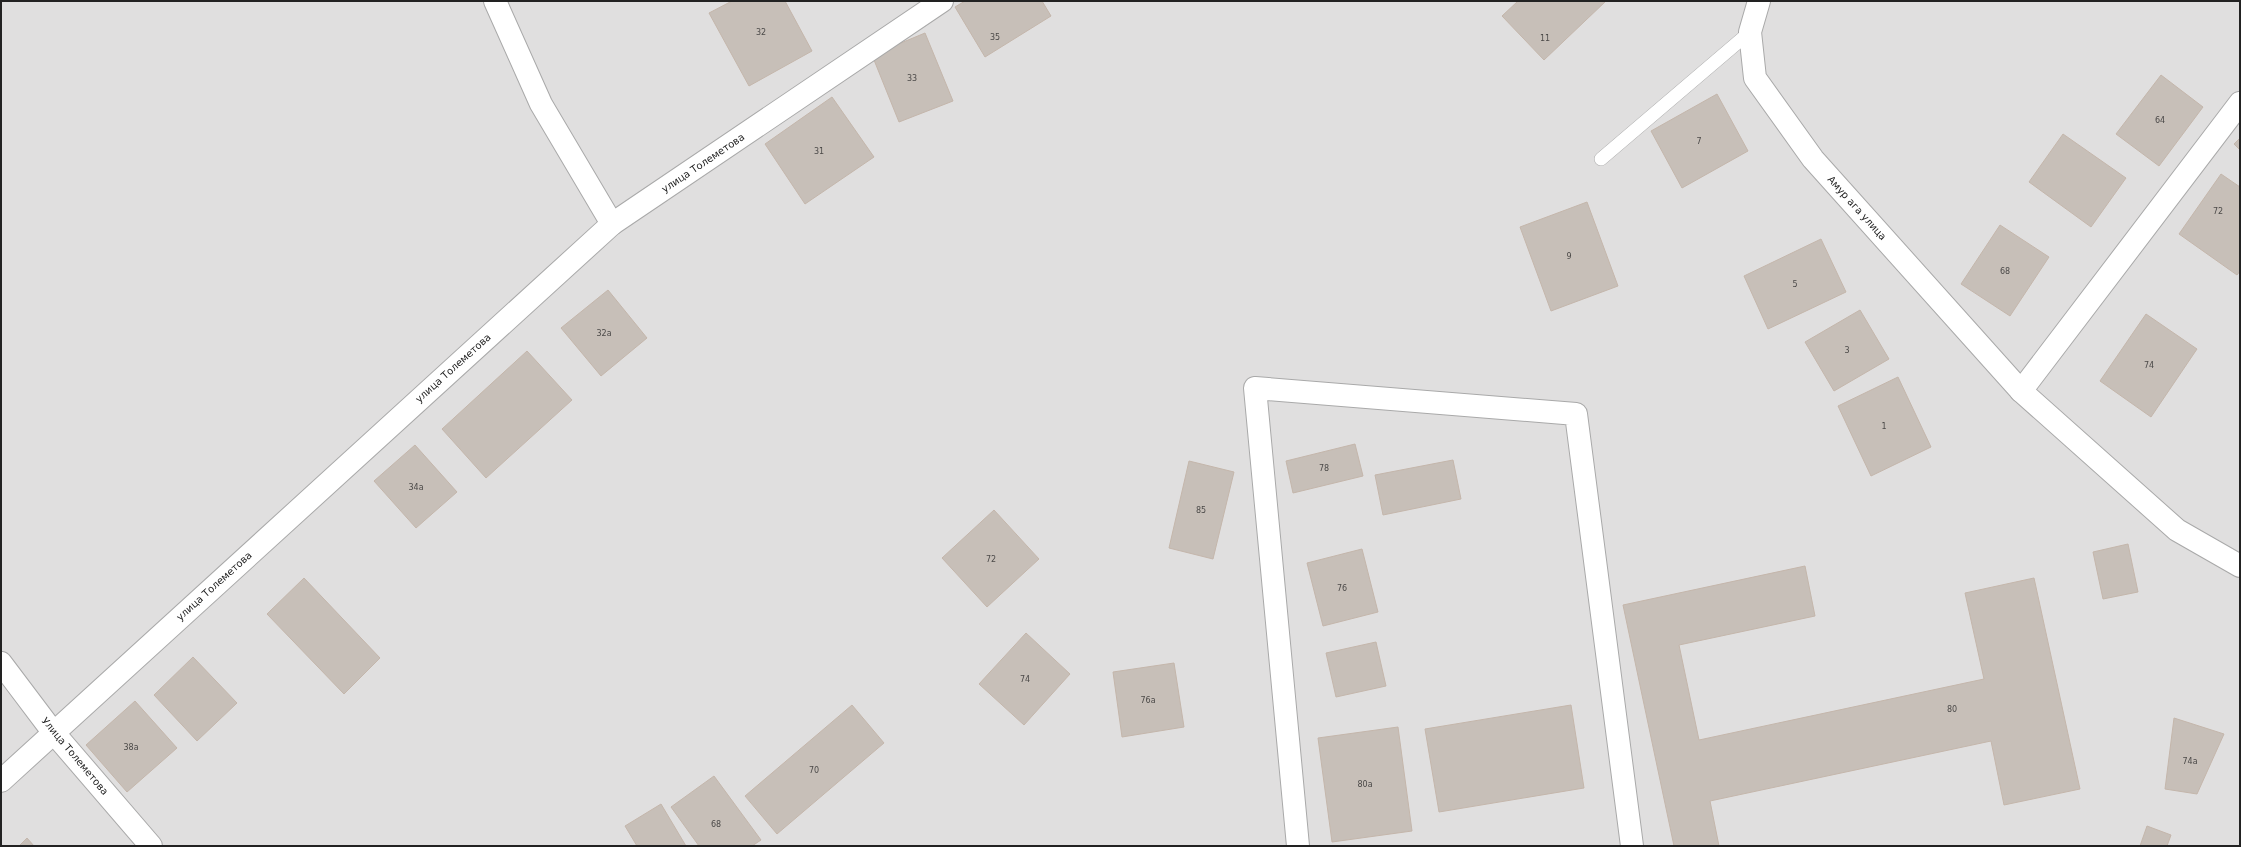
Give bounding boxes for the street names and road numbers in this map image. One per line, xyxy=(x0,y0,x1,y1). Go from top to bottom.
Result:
street label: улица Толеметова xyxy=(660,131,746,195)
street label: Амур ага улица xyxy=(1825,174,1889,242)
street label: улица Толеметова xyxy=(413,331,493,405)
street label: улица Толеметова xyxy=(174,549,254,623)
street label: Улица Толеметова xyxy=(39,715,111,797)

